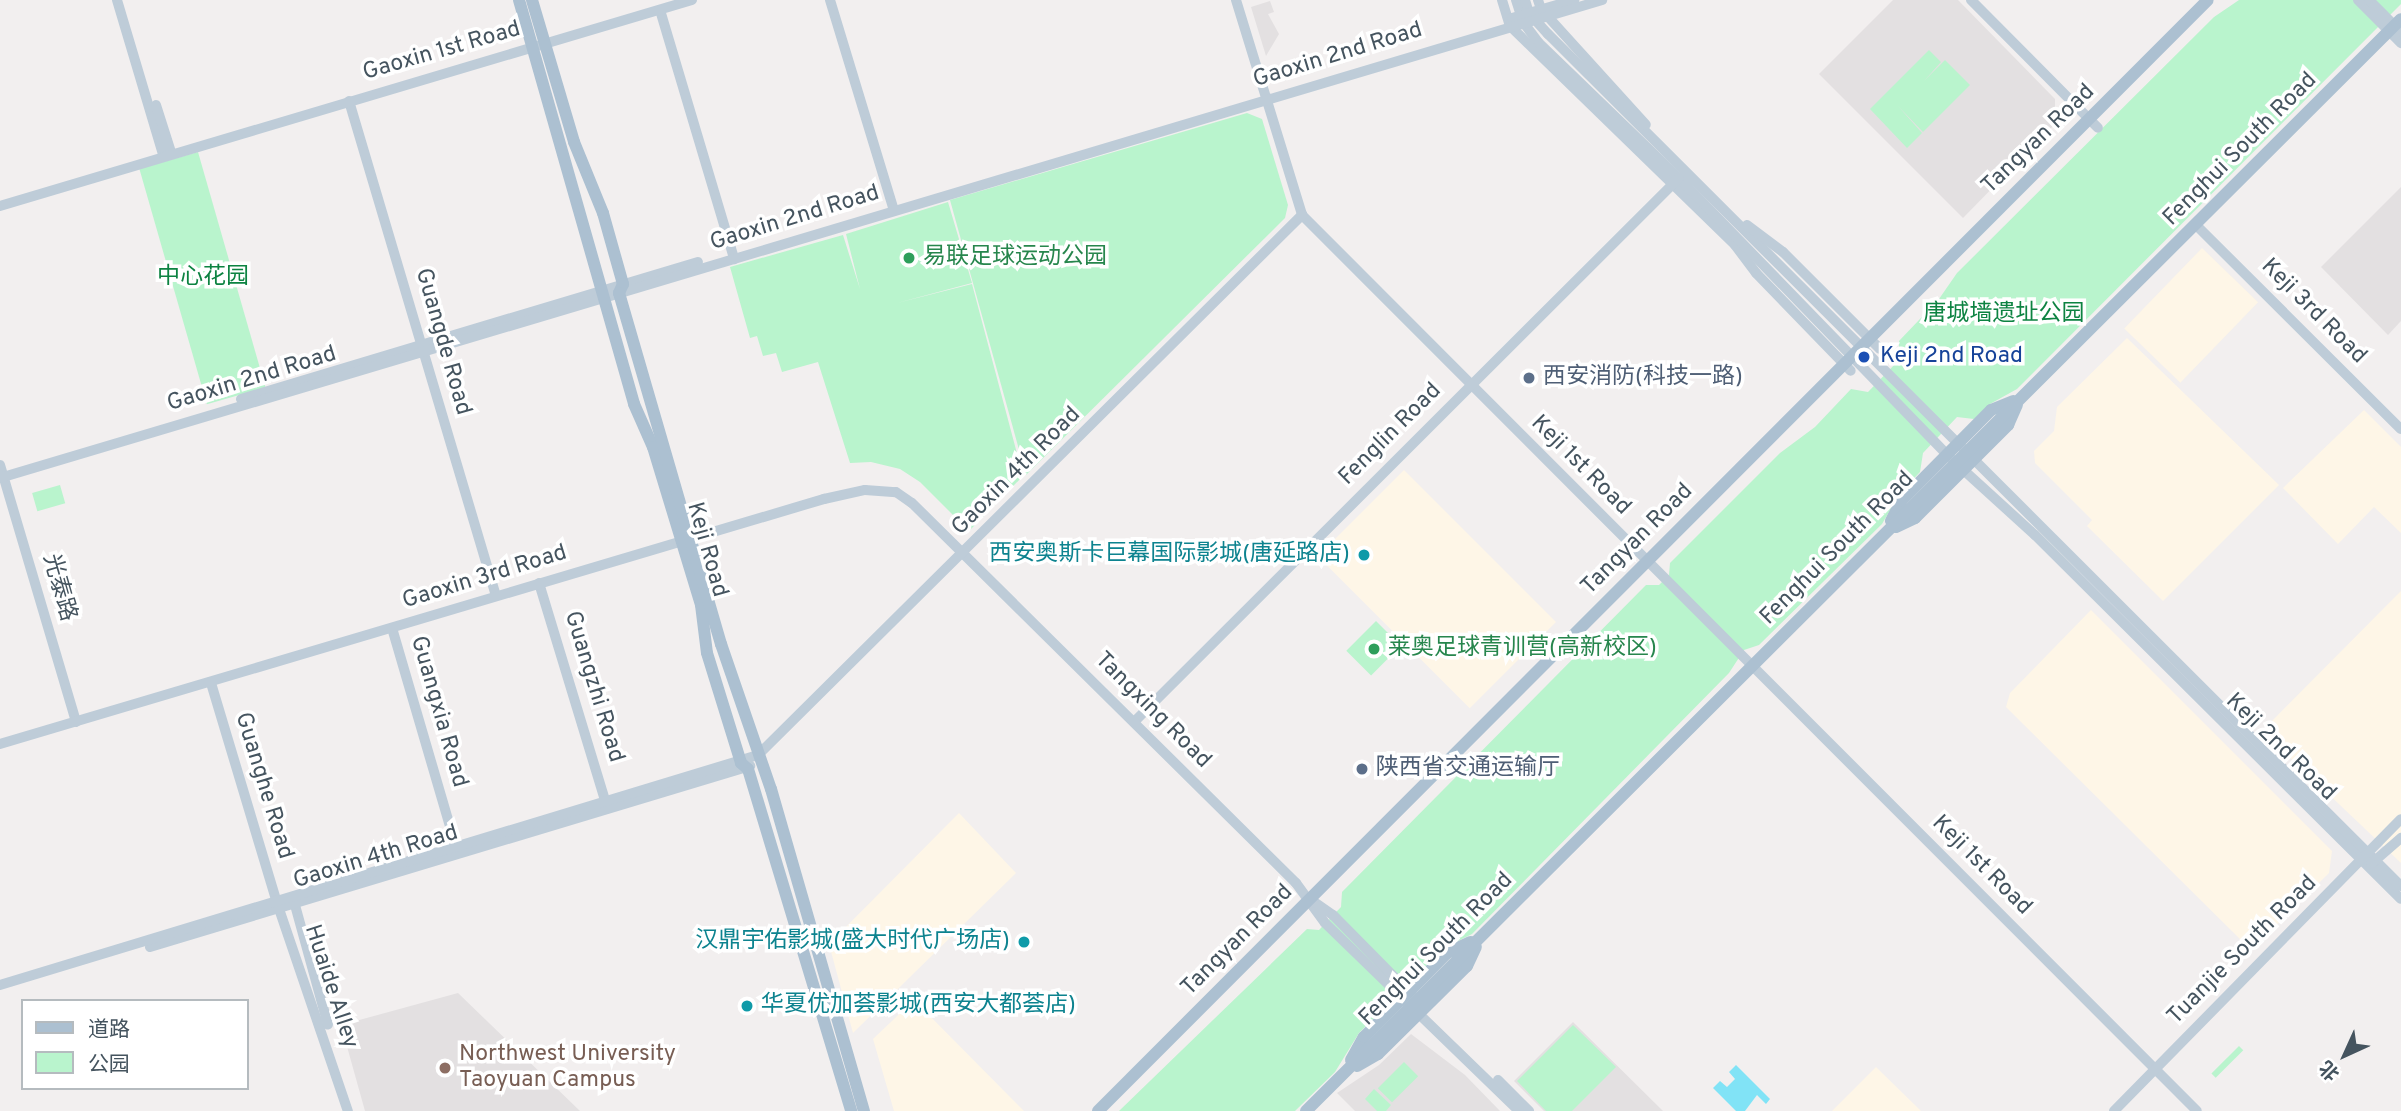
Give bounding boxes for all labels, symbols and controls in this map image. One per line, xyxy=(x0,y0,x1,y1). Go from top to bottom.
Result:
street label: Gaoxin 1st Road xyxy=(360,16,524,88)
street label: Gaoxin 2nd Road xyxy=(1250,17,1426,95)
street label: Fenghui South Road xyxy=(2158,67,2324,233)
street label: Tangyan Road xyxy=(1977,79,2101,201)
street label: Gaoxin 2nd Road xyxy=(707,180,883,258)
place label: 易联足球运动公园 xyxy=(923,244,1107,272)
marker: 易联足球运动公园 xyxy=(901,250,917,266)
street label: Keji 3rd Road xyxy=(2254,253,2372,371)
park label: 中心花园 xyxy=(157,264,249,292)
street label: Guangde Road xyxy=(408,265,476,419)
park label: 唐城墙遗址公园 xyxy=(1924,301,2084,329)
street label: Gaoxin 2nd Road xyxy=(164,341,340,419)
place label: Keji 2nd Road xyxy=(1880,343,2023,371)
marker: Keji 2nd Road xyxy=(1854,347,1874,367)
place label: 西安消防(科技一路) xyxy=(1543,364,1743,392)
marker: 西安消防(科技一路) xyxy=(1521,370,1537,386)
street label: Fenglin Road xyxy=(1334,378,1448,492)
street label: Gaoxin 4th Road xyxy=(947,402,1087,542)
street label: Keji 1st Road xyxy=(1524,410,1636,522)
street label: Fenghui South Road xyxy=(1755,466,1921,632)
street label: Tangyan Road xyxy=(1576,478,1700,602)
street label: Keji Road xyxy=(679,499,733,601)
street label: Gaoxin 3rd Road xyxy=(399,540,571,616)
place label: 西安奥斯卡巨幕国际影城(唐延路店) xyxy=(989,541,1350,569)
marker: 西安奥斯卡巨幕国际影城(唐延路店) xyxy=(1356,547,1372,563)
street label: 光泰路 xyxy=(35,551,81,625)
street label: Guangzhi Road xyxy=(557,608,629,766)
street label: Guangxia Road xyxy=(403,633,473,791)
place label: 莱奥足球青训营(高新校区) xyxy=(1388,635,1657,663)
marker: 莱奥足球青训营(高新校区) xyxy=(1366,641,1382,657)
street label: Tangxing Road xyxy=(1088,647,1216,775)
street label: Keji 2nd Road xyxy=(2219,688,2341,808)
street label: Guanghe Road xyxy=(228,709,298,863)
place label: 陕西省交通运输厅 xyxy=(1376,755,1560,783)
marker: 陕西省交通运输厅 xyxy=(1354,761,1370,777)
street label: Keji 1st Road xyxy=(1925,810,2037,922)
street label: Gaoxin 4th Road xyxy=(290,820,462,896)
street label: Fenghui South Road xyxy=(1354,867,1520,1033)
street label: Tuanjie South Road xyxy=(2163,871,2323,1031)
street label: Tangyan Road xyxy=(1176,879,1300,1003)
street label: Huaide Alley xyxy=(297,921,363,1053)
place label: 汉鼎宇佑影城(盛大时代广场店) xyxy=(695,928,1010,956)
marker: 汉鼎宇佑影城(盛大时代广场店) xyxy=(1016,934,1032,950)
place label: 华夏优加荟影城(西安大都荟店) xyxy=(761,992,1076,1020)
marker: 华夏优加荟影城(西安大都荟店) xyxy=(739,998,755,1014)
legend xyxy=(21,999,248,1090)
text: 道路 xyxy=(88,1017,130,1044)
north arrow xyxy=(2310,1020,2380,1090)
place label: Northwest University Taoyuan Campus xyxy=(459,1041,676,1095)
text: 公园 xyxy=(88,1052,130,1079)
text: 北 xyxy=(2315,1055,2345,1085)
marker: Northwest University Taoyuan Campus xyxy=(437,1060,453,1076)

